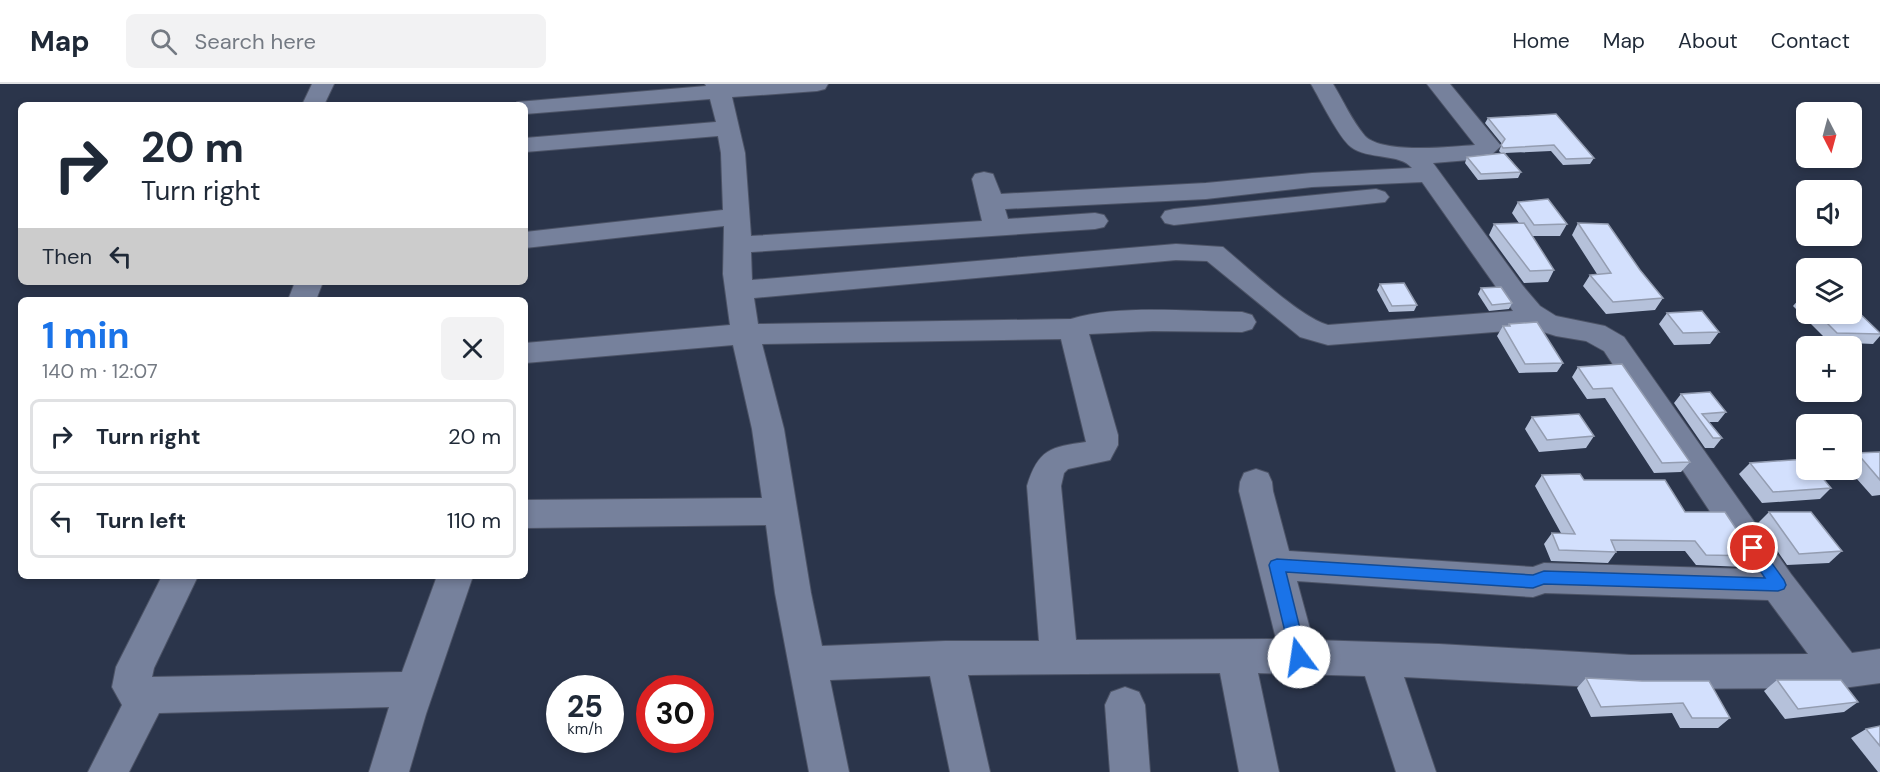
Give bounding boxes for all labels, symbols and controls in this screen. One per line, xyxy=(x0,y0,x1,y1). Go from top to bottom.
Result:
search box xyxy=(126,14,546,68)
text: Map xyxy=(30,23,90,60)
icon: search xyxy=(147,25,180,58)
text: Search here xyxy=(195,27,316,56)
text: Home xyxy=(1512,27,1570,55)
text: Map xyxy=(1603,27,1645,55)
text: About xyxy=(1678,27,1738,55)
text: Contact xyxy=(1771,27,1850,55)
north arrow xyxy=(1796,102,1862,168)
map controls xyxy=(1796,102,1862,480)
text: 20 m xyxy=(141,120,244,175)
icon: right xyxy=(42,126,120,204)
text: Turn right xyxy=(141,173,261,208)
button: sound xyxy=(1796,180,1862,246)
icon: left xyxy=(104,240,137,273)
text: Then xyxy=(42,242,92,271)
button: layers xyxy=(1796,258,1862,324)
text: 1 min xyxy=(42,312,130,359)
button: close xyxy=(441,317,504,380)
button: + xyxy=(1796,336,1862,402)
text: 140 m · 12:07 xyxy=(42,358,158,384)
button: − xyxy=(1796,414,1862,480)
icon: right xyxy=(45,420,78,453)
text: Turn right xyxy=(96,422,201,451)
text: 20 m xyxy=(448,422,501,451)
icon: left xyxy=(45,504,78,537)
text: Turn left xyxy=(96,506,186,535)
text: 110 m xyxy=(447,506,501,535)
pin xyxy=(1727,522,1778,573)
icon: arrive xyxy=(1736,531,1769,564)
position arrow xyxy=(1267,625,1331,689)
speed limit sign: 30 xyxy=(636,675,714,753)
text: 25 xyxy=(567,687,603,726)
text: km/h xyxy=(567,719,603,739)

